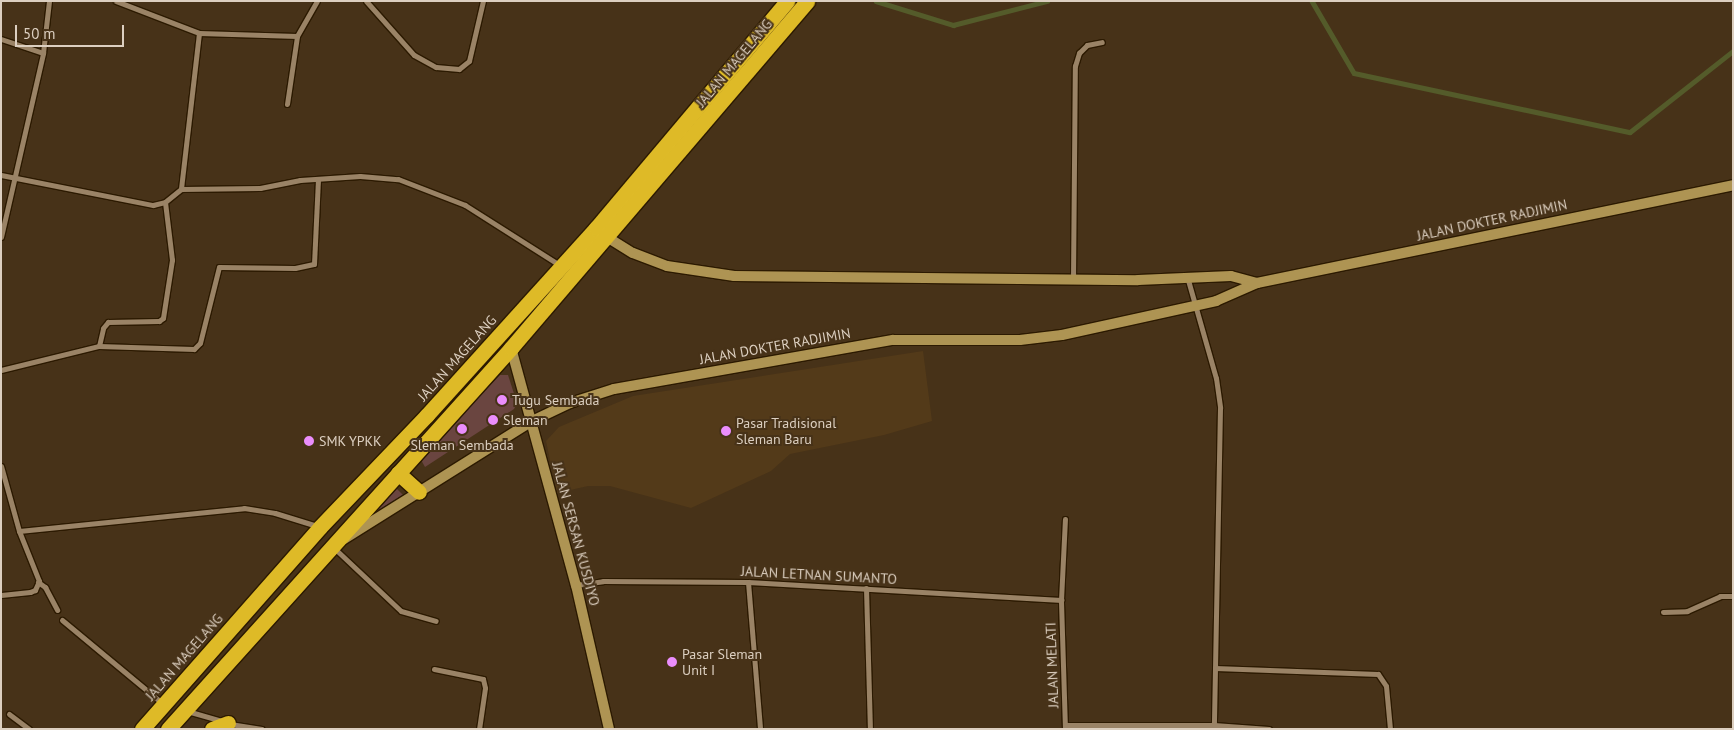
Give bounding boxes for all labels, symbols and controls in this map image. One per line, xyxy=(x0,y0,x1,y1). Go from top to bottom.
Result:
scale bar xyxy=(18,15,126,47)
street label: JALAN MAGELANG xyxy=(692,16,776,110)
text: 50 m xyxy=(23,24,56,43)
street label: JALAN DOKTER RADJIMIN xyxy=(1415,196,1569,244)
street label: JALAN MAGELANG xyxy=(414,312,500,404)
street label: JALAN DOKTER RADJIMIN xyxy=(698,324,852,368)
place label: Tugu Sembada xyxy=(512,392,600,408)
marker: Tugu Sembada xyxy=(496,394,508,406)
place label: Sleman xyxy=(503,412,548,428)
marker: Sleman xyxy=(487,414,499,426)
place label: Pasar Tradisional Sleman Baru xyxy=(736,415,837,448)
marker: Sleman Sembada xyxy=(456,423,468,435)
marker: Pasar Tradisional Sleman Baru xyxy=(720,425,732,437)
place label: SMK YPKK xyxy=(319,433,383,449)
marker: SMK YPKK xyxy=(303,435,315,447)
place label: Sleman Sembada xyxy=(410,437,514,453)
street label: JALAN SERSAN KUSDIYO xyxy=(549,460,603,608)
street label: JALAN LETNAN SUMANTO xyxy=(741,563,897,587)
street label: JALAN MAGELANG xyxy=(142,610,226,704)
street label: JALAN MELATI xyxy=(1042,622,1062,708)
place label: Pasar Sleman Unit I xyxy=(682,646,762,679)
marker: Pasar Sleman Unit I xyxy=(666,656,678,668)

